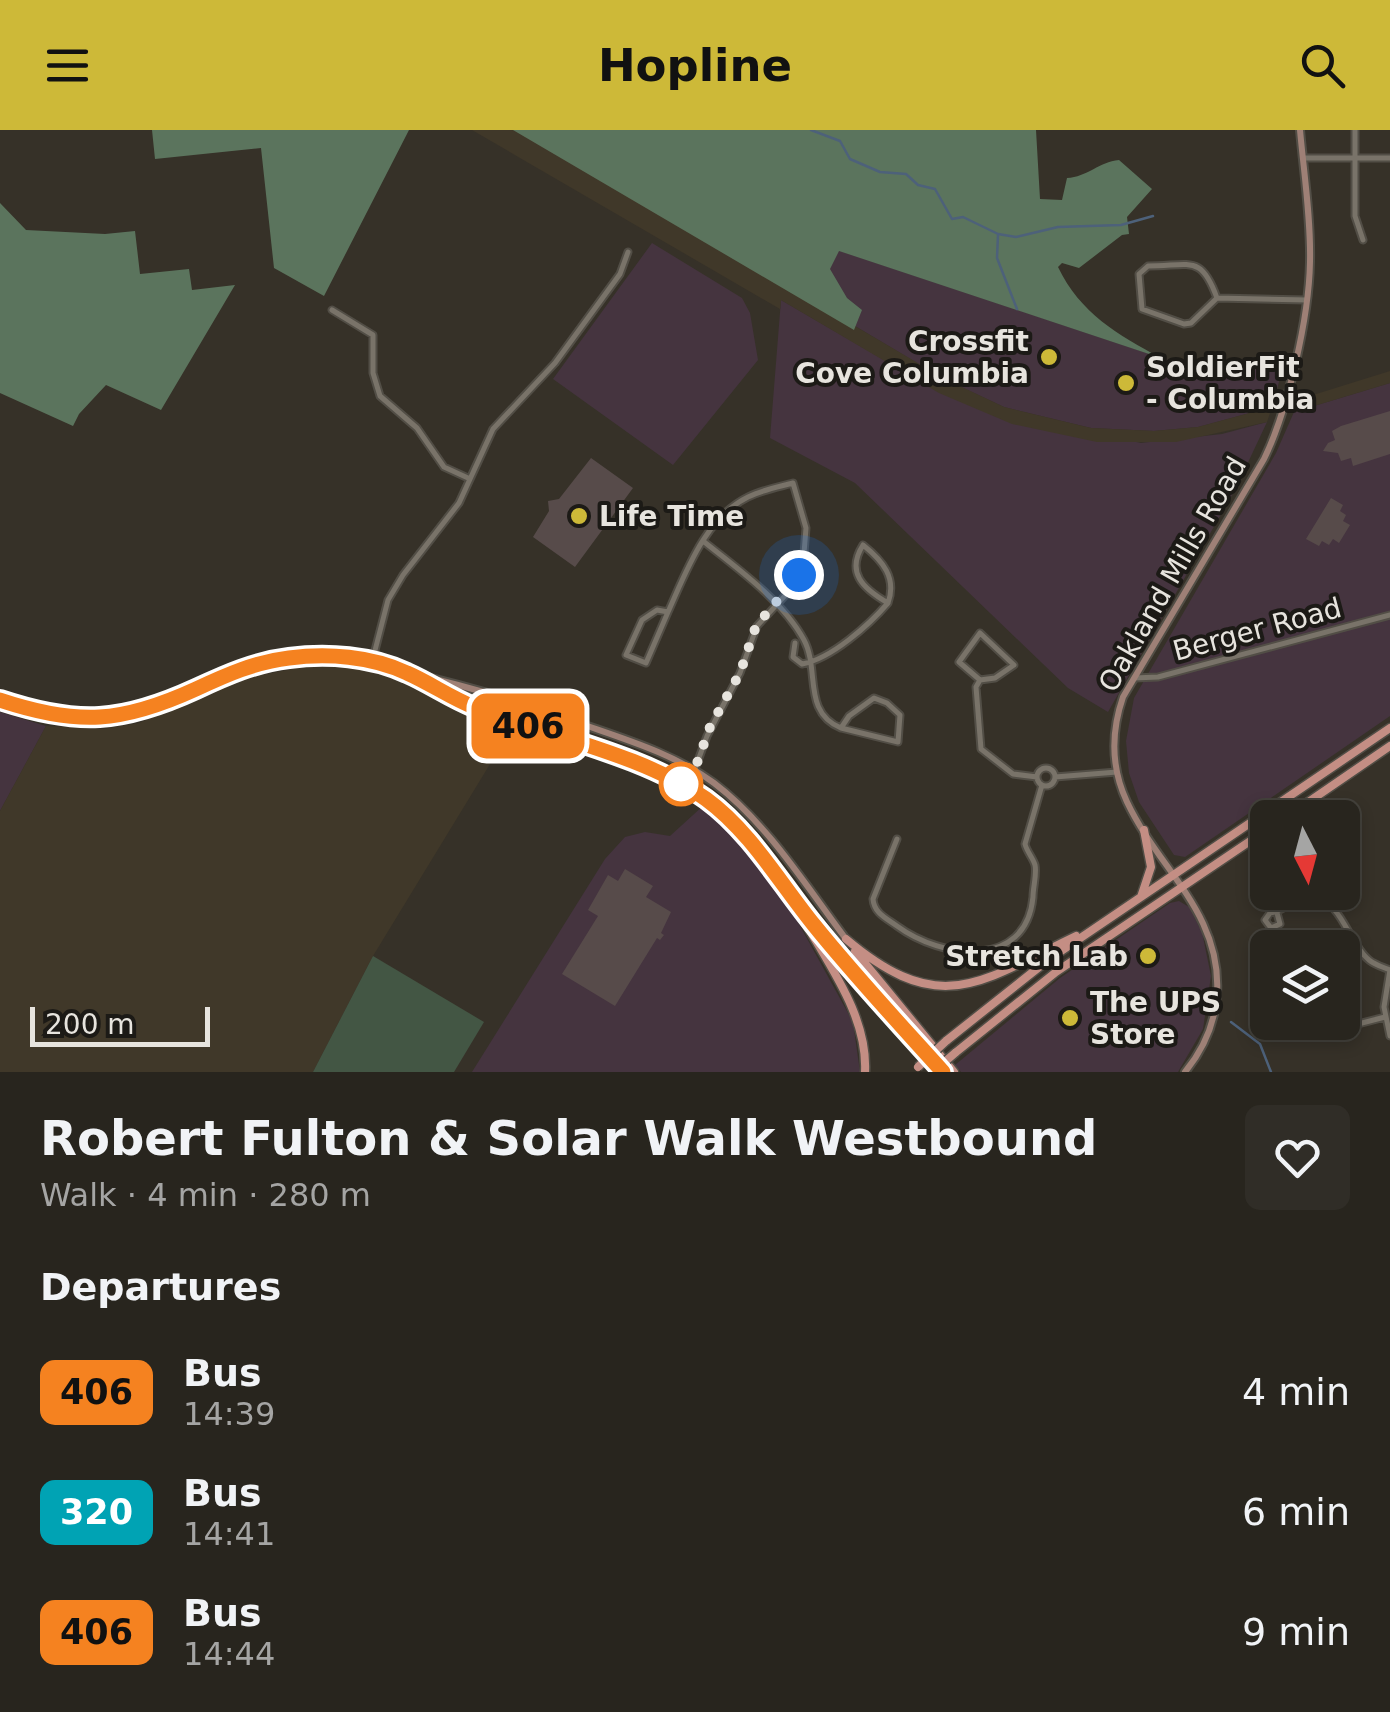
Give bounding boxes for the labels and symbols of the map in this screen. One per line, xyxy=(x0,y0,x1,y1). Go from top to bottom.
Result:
place label: Crossfit Cove Columbia xyxy=(795,325,1029,390)
marker: Crossfit Cove Columbia xyxy=(1038,346,1060,368)
place label: SoldierFit - Columbia xyxy=(1146,351,1314,416)
marker: SoldierFit - Columbia xyxy=(1115,372,1137,394)
street label: Oakland Mills Road xyxy=(1092,451,1253,698)
place label: Life Time xyxy=(599,500,744,533)
marker: Life Time xyxy=(568,505,590,527)
your location xyxy=(774,550,824,600)
street label: Berger Road xyxy=(1169,591,1345,668)
line badge: 406 xyxy=(470,694,586,758)
unlabelled marker xyxy=(660,763,702,805)
north arrow xyxy=(1250,800,1360,910)
place label: Stretch Lab xyxy=(945,940,1128,973)
marker: Stretch Lab xyxy=(1137,945,1159,967)
place label: The UPS Store xyxy=(1090,986,1221,1051)
scale bar xyxy=(30,1002,210,1046)
marker: The UPS Store xyxy=(1059,1007,1081,1029)

